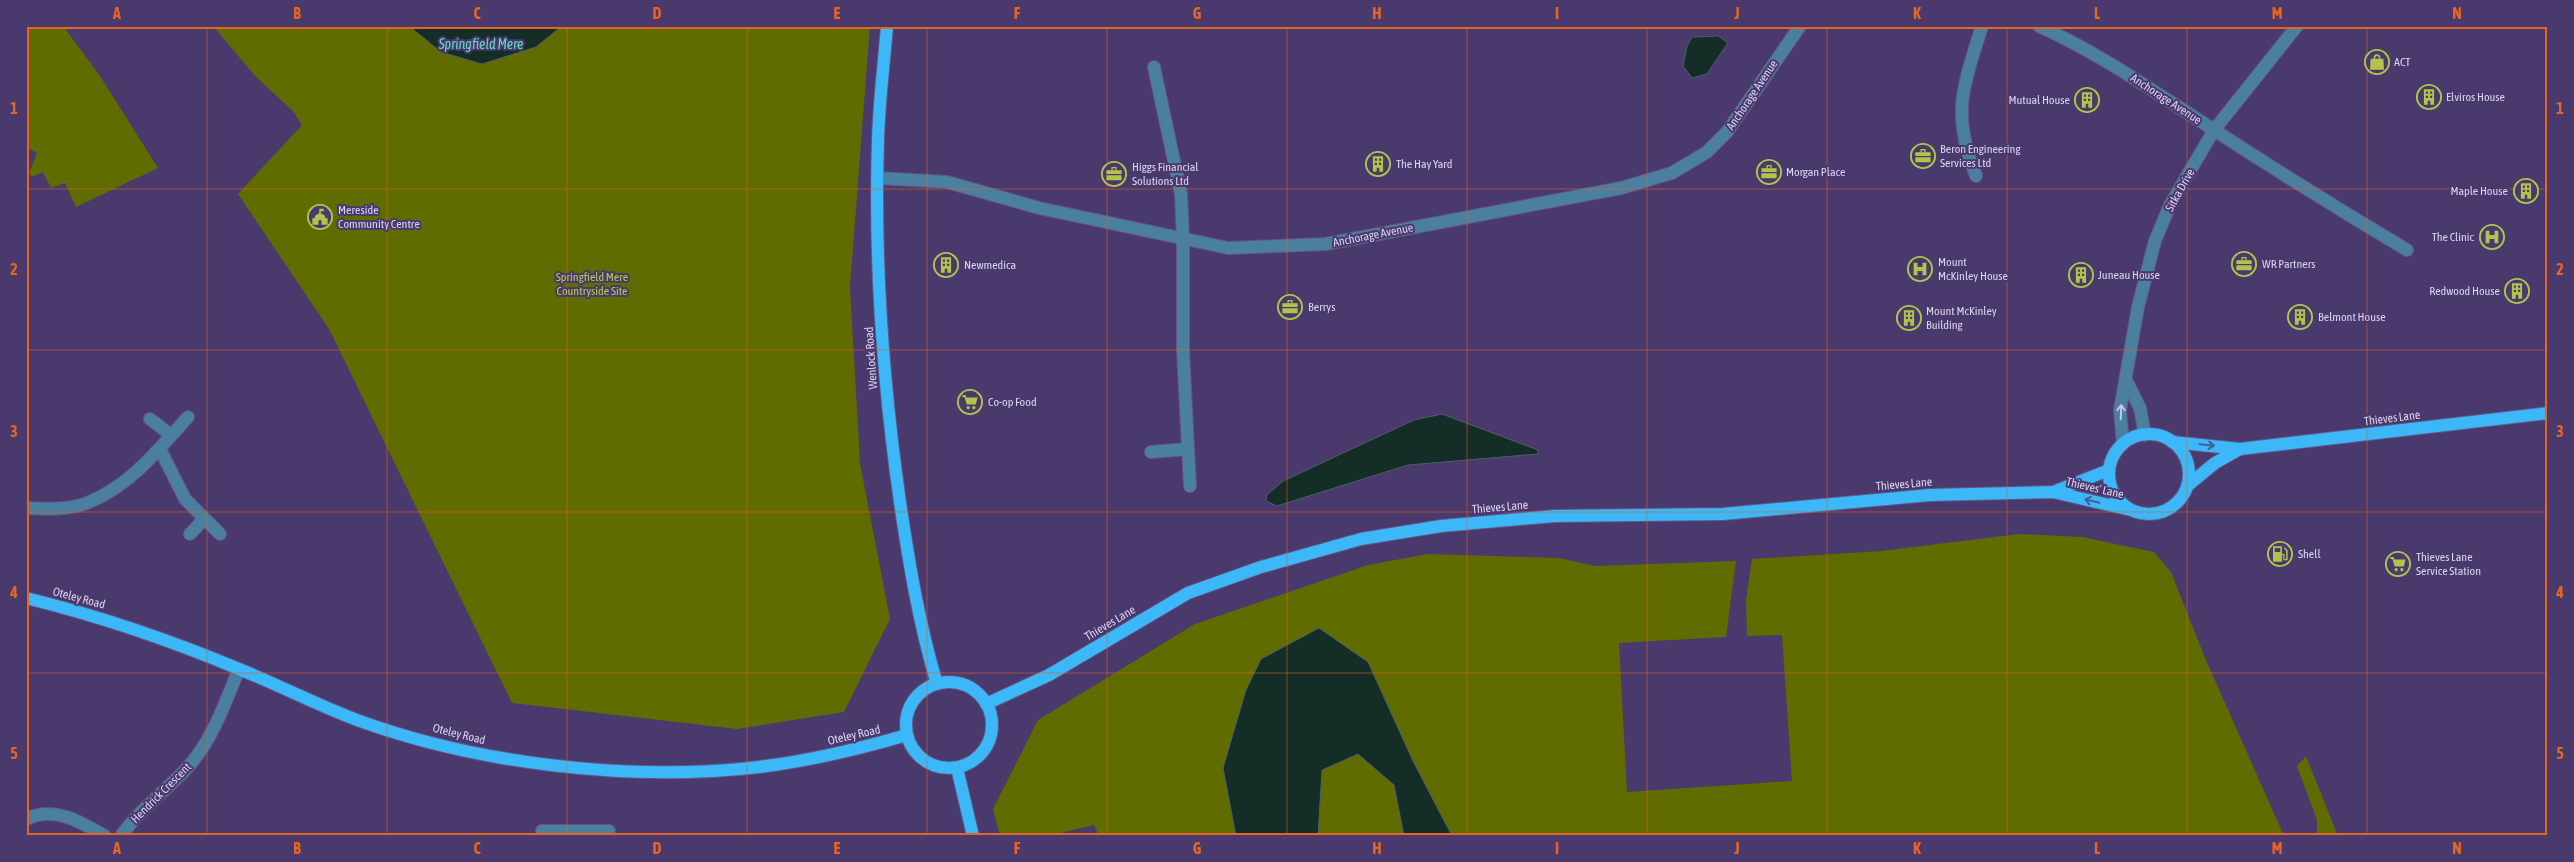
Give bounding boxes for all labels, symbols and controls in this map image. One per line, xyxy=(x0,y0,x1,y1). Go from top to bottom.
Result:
text: A xyxy=(112,4,121,22)
text: B xyxy=(293,4,301,22)
text: C xyxy=(473,4,481,22)
text: D xyxy=(653,4,662,22)
text: E xyxy=(834,4,841,22)
text: F xyxy=(1014,4,1021,22)
text: G xyxy=(1193,4,1202,22)
text: H xyxy=(1372,4,1382,22)
text: I xyxy=(1555,4,1559,22)
text: J xyxy=(1733,4,1740,22)
text: K xyxy=(1913,4,1921,22)
text: L xyxy=(2094,4,2101,22)
text: M xyxy=(2272,4,2282,22)
text: N xyxy=(2452,4,2462,22)
water label: Springfield Mere xyxy=(438,36,523,52)
shop icon: ACT xyxy=(2364,49,2390,75)
place label: ACT xyxy=(2394,55,2411,69)
street label: Anchorage Avenue xyxy=(1723,57,1781,133)
street label: Anchorage Avenue xyxy=(2128,71,2204,127)
building icon: Elviros House xyxy=(2416,84,2442,110)
building icon: Mutual House xyxy=(2074,87,2100,113)
place label: Elviros House xyxy=(2446,90,2505,104)
place label: Mutual House xyxy=(2008,93,2070,107)
text: 1 xyxy=(10,99,18,117)
text: 1 xyxy=(2556,99,2564,117)
place label: Beron Engineering Services Ltd xyxy=(1940,142,2021,170)
office icon: Beron Engineering Services Ltd xyxy=(1910,143,1936,169)
building icon: The Hay Yard xyxy=(1365,151,1391,177)
place label: The Hay Yard xyxy=(1396,157,1453,171)
office icon: Morgan Place xyxy=(1756,159,1782,185)
place label: Higgs Financial Solutions Ltd xyxy=(1132,160,1199,188)
office icon: Higgs Financial Solutions Ltd xyxy=(1101,161,1127,187)
place label: Morgan Place xyxy=(1786,165,1845,179)
street label: Sitka Drive xyxy=(2162,166,2198,214)
building icon: Maple House xyxy=(2513,178,2539,204)
place label: Maple House xyxy=(2450,184,2508,198)
place label: Mereside Community Centre xyxy=(338,203,420,231)
public building icon: Mereside Community Centre xyxy=(307,204,333,230)
street label: Anchorage Avenue xyxy=(1332,220,1414,250)
hospital icon: The Clinic xyxy=(2479,224,2505,250)
place label: The Clinic xyxy=(2432,230,2475,244)
office icon: WR Partners xyxy=(2231,251,2257,277)
building icon: Newmedica xyxy=(933,252,959,278)
place label: Mount McKinley House xyxy=(1938,255,2008,283)
hospital icon: Mount McKinley House xyxy=(1907,256,1933,282)
place label: WR Partners xyxy=(2262,257,2315,271)
place label: Newmedica xyxy=(964,258,1016,272)
text: 2 xyxy=(10,260,18,278)
text: 2 xyxy=(2556,260,2564,278)
building icon: Juneau House xyxy=(2068,262,2094,288)
place label: Juneau House xyxy=(2098,268,2160,282)
park label: Springfield Mere Countryside Site xyxy=(556,270,628,298)
building icon: Redwood House xyxy=(2504,278,2530,304)
place label: Redwood House xyxy=(2429,284,2500,298)
office icon: Berrys xyxy=(1277,294,1303,320)
place label: Berrys xyxy=(1308,300,1335,314)
place label: Mount McKinley Building xyxy=(1926,304,1997,332)
building icon: Belmont House xyxy=(2287,304,2313,330)
building icon: Mount McKinley Building xyxy=(1896,305,1922,331)
place label: Belmont House xyxy=(2318,310,2386,324)
street label: Wenlock Road xyxy=(862,326,880,390)
supermarket icon: Co-op Food xyxy=(957,389,983,415)
place label: Co-op Food xyxy=(988,395,1037,409)
one-way arrow xyxy=(2117,405,2126,421)
street label: Thieves Lane xyxy=(2363,408,2421,428)
text: 3 xyxy=(10,422,18,440)
text: 3 xyxy=(2556,422,2564,440)
one-way arrow xyxy=(2198,440,2214,449)
street label: Thieves Lane xyxy=(1875,475,1933,493)
street label: Thieves' Lane xyxy=(2065,475,2125,501)
one-way arrow xyxy=(2084,496,2100,505)
street label: Thieves Lane xyxy=(1471,498,1529,516)
fuel station icon: Shell xyxy=(2267,541,2293,567)
place label: Shell xyxy=(2298,547,2321,561)
place label: Thieves Lane Service Station xyxy=(2416,550,2481,578)
supermarket icon: Thieves Lane Service Station xyxy=(2385,551,2411,577)
text: 4 xyxy=(9,583,18,601)
text: 4 xyxy=(2555,583,2564,601)
street label: Oteley Road xyxy=(51,584,107,612)
street label: Thieves Lane xyxy=(1082,602,1138,644)
street label: Oteley Road xyxy=(431,721,487,747)
street label: Oteley Road xyxy=(826,722,882,748)
text: 5 xyxy=(10,744,18,762)
text: 5 xyxy=(2556,744,2564,762)
street label: Hendrick Crescent xyxy=(128,760,194,826)
text: A xyxy=(112,839,121,857)
text: B xyxy=(293,839,301,857)
text: C xyxy=(473,839,481,857)
text: D xyxy=(653,839,662,857)
text: E xyxy=(834,839,841,857)
text: F xyxy=(1014,839,1021,857)
text: G xyxy=(1193,839,1202,857)
text: H xyxy=(1372,839,1382,857)
text: I xyxy=(1555,839,1559,857)
text: J xyxy=(1733,839,1740,857)
text: K xyxy=(1913,839,1921,857)
text: L xyxy=(2094,839,2101,857)
text: M xyxy=(2272,839,2282,857)
text: N xyxy=(2452,839,2462,857)

